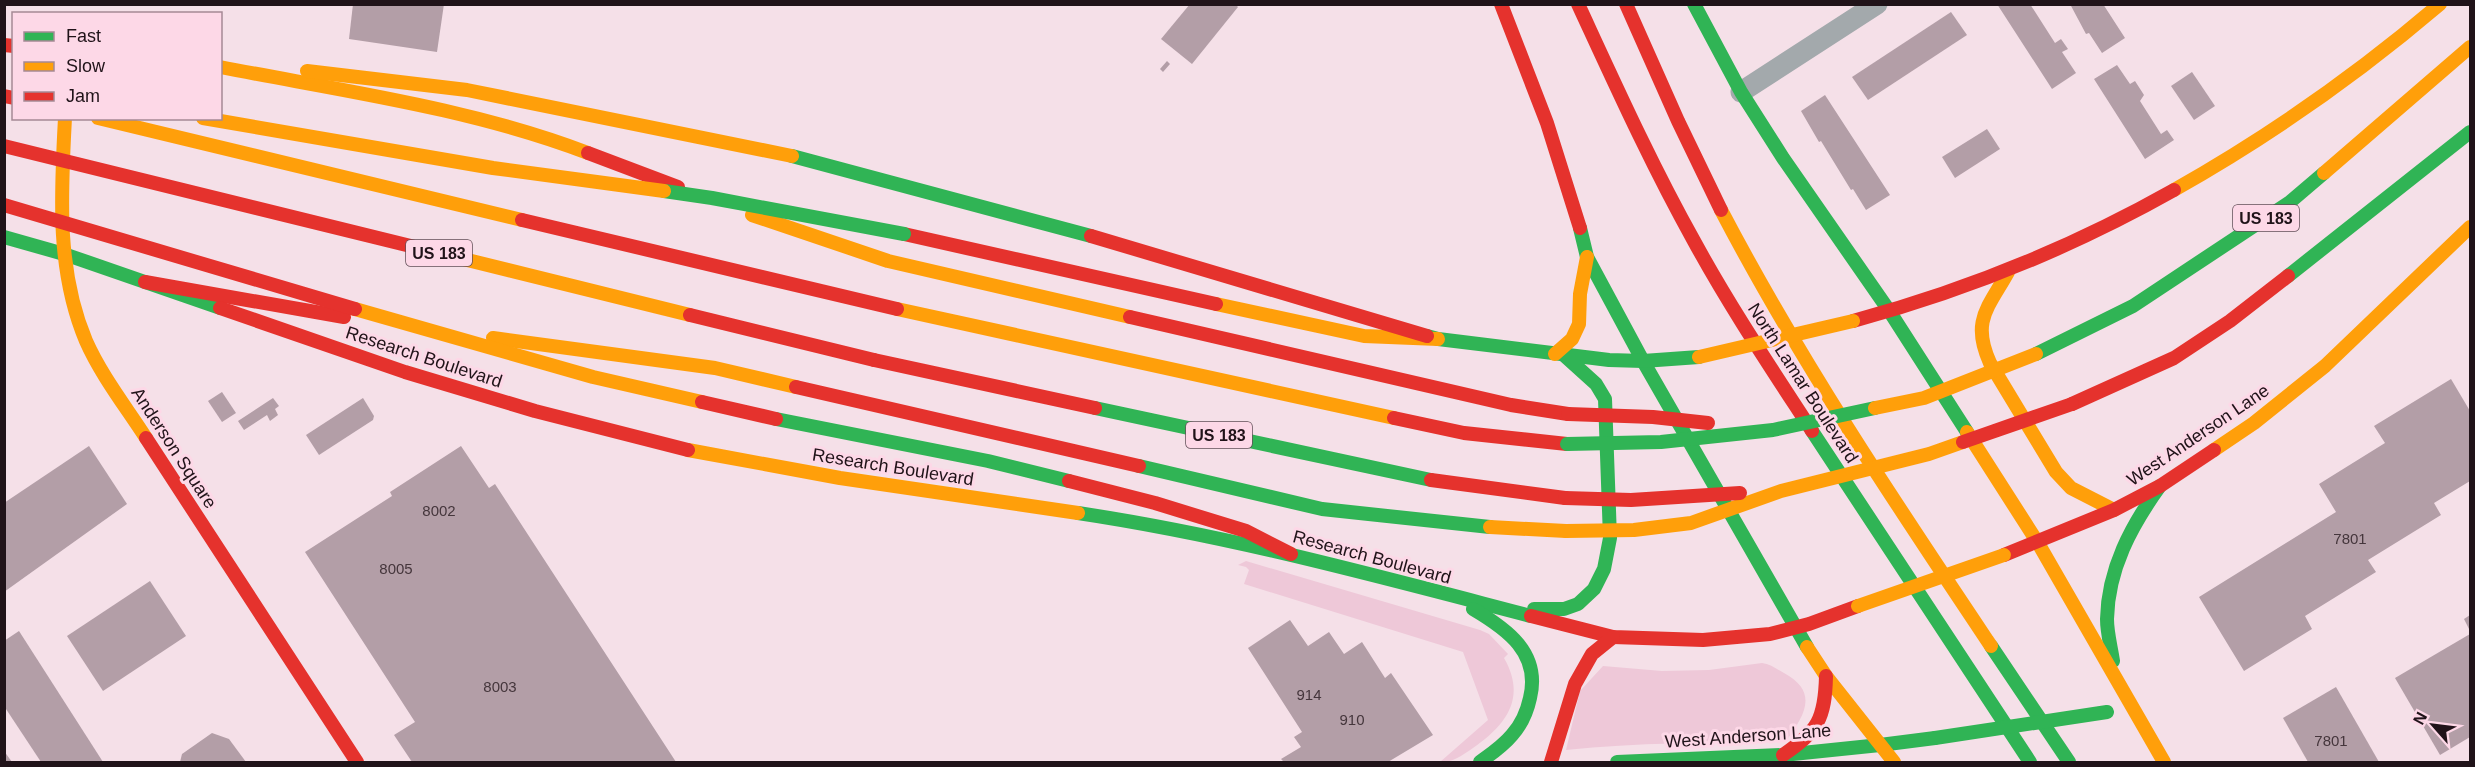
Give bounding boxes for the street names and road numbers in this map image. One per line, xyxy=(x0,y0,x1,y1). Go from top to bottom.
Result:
road number: US 183 xyxy=(2233,205,2299,231)
road number: US 183 xyxy=(406,240,472,266)
street label: North Lamar Boulevard xyxy=(1744,300,1862,466)
street label: Research Boulevard xyxy=(343,322,505,392)
street label: West Anderson Lane xyxy=(2123,380,2273,490)
street label: Anderson Square xyxy=(127,384,221,512)
road number: US 183 xyxy=(1186,422,1252,448)
street label: Research Boulevard xyxy=(811,444,975,490)
street label: Research Boulevard xyxy=(1291,526,1453,588)
street label: West Anderson Lane xyxy=(1664,720,1832,752)

